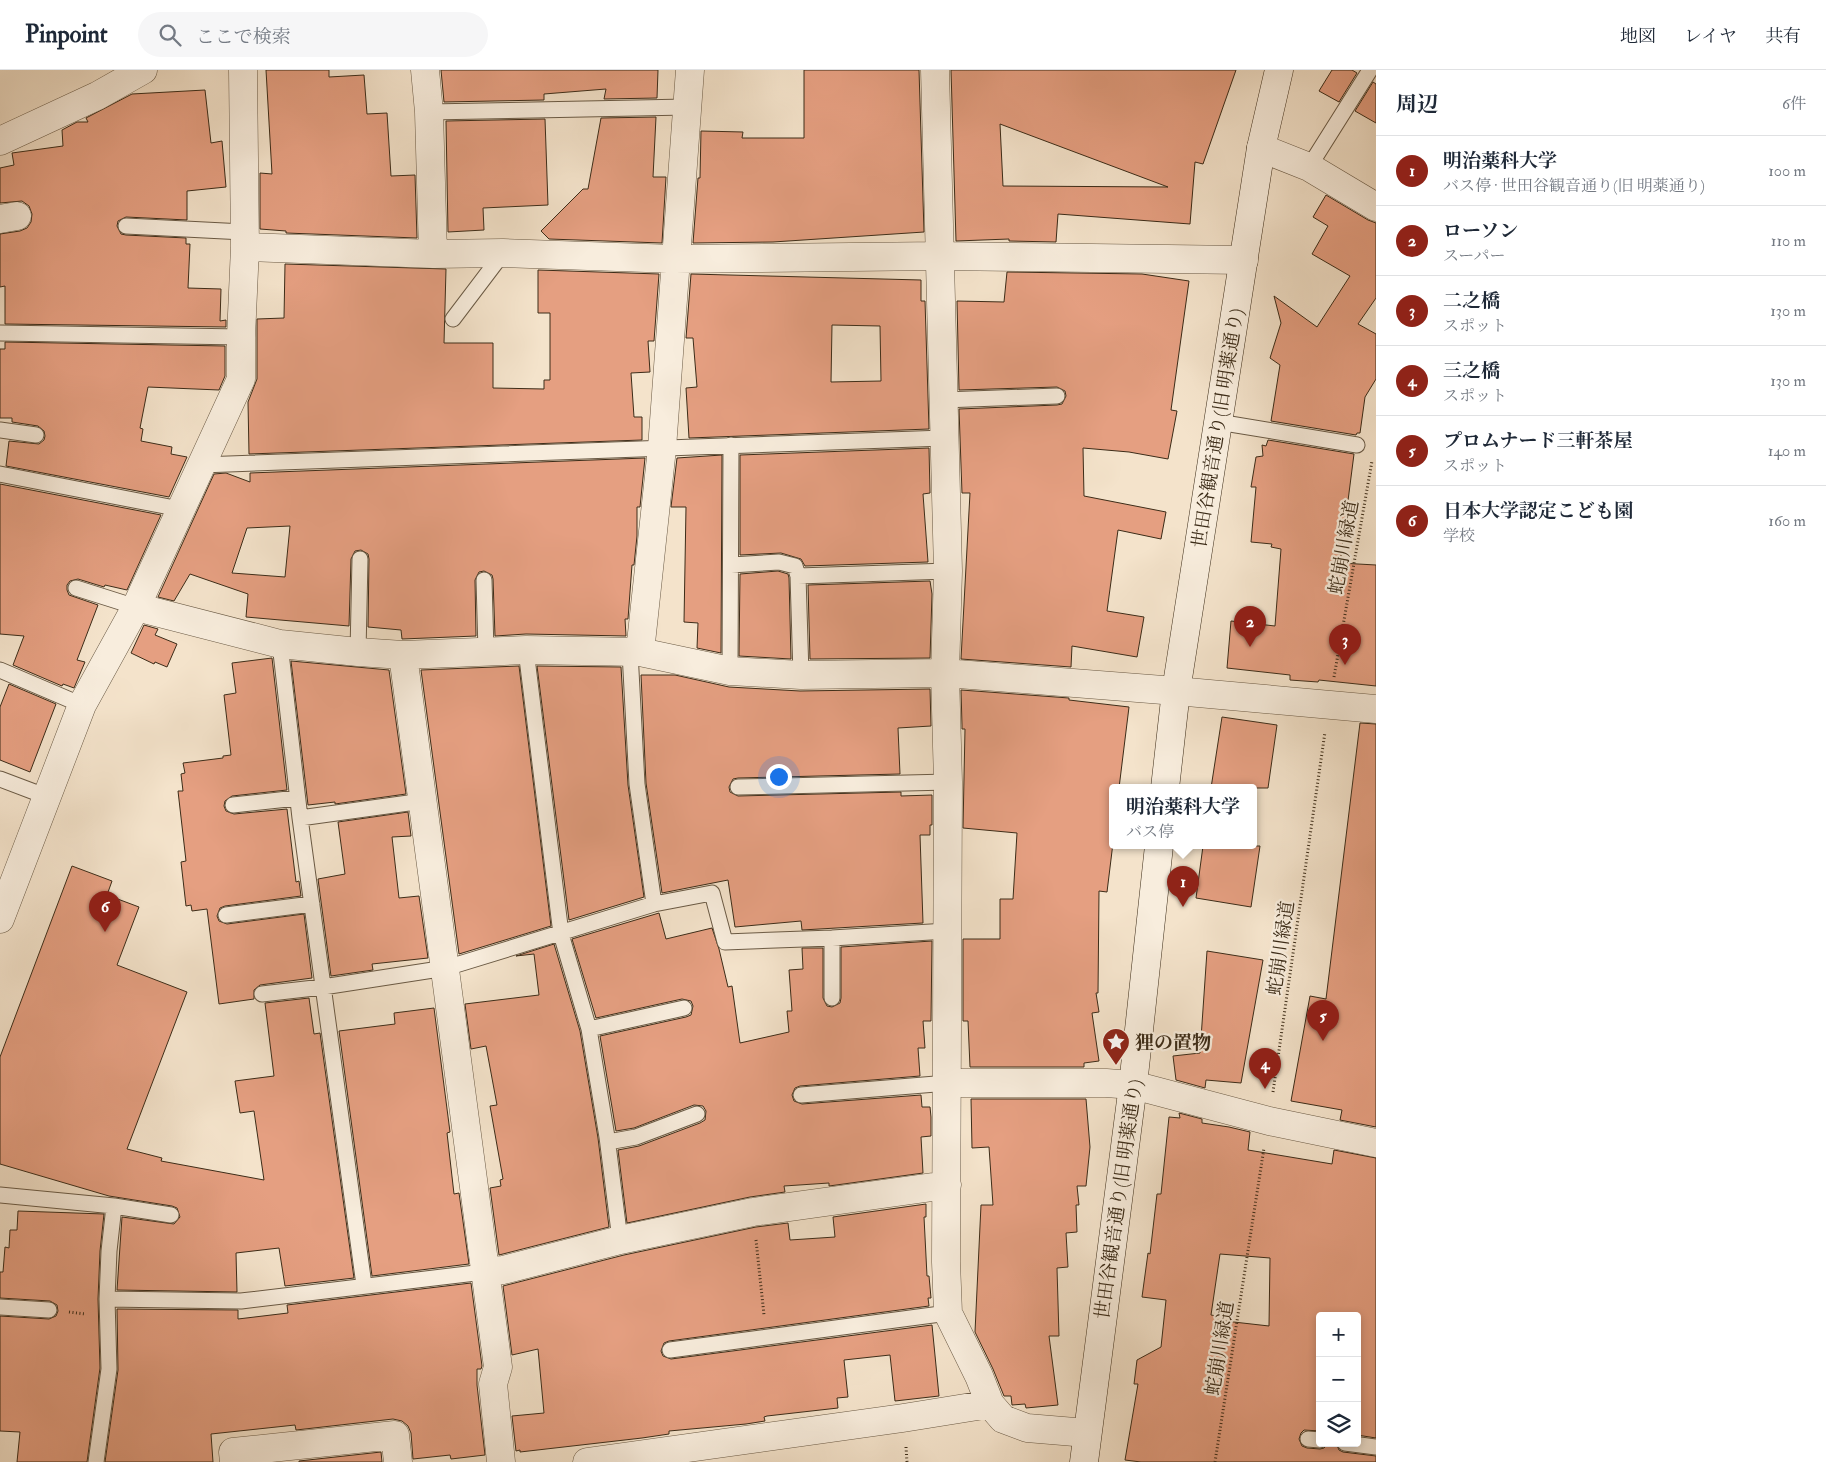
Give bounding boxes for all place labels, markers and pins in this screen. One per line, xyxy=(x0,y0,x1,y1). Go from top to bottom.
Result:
pin: 2 xyxy=(1234,606,1266,647)
pin: 3 xyxy=(1329,624,1361,665)
pin: 1 xyxy=(1167,866,1199,907)
pin: 6 xyxy=(89,891,121,932)
pin: 5 xyxy=(1307,1000,1339,1041)
place icon: 狸の置物 xyxy=(1101,1027,1131,1066)
place label: 狸の置物 xyxy=(1135,1031,1211,1055)
pin: 4 xyxy=(1249,1048,1281,1089)

